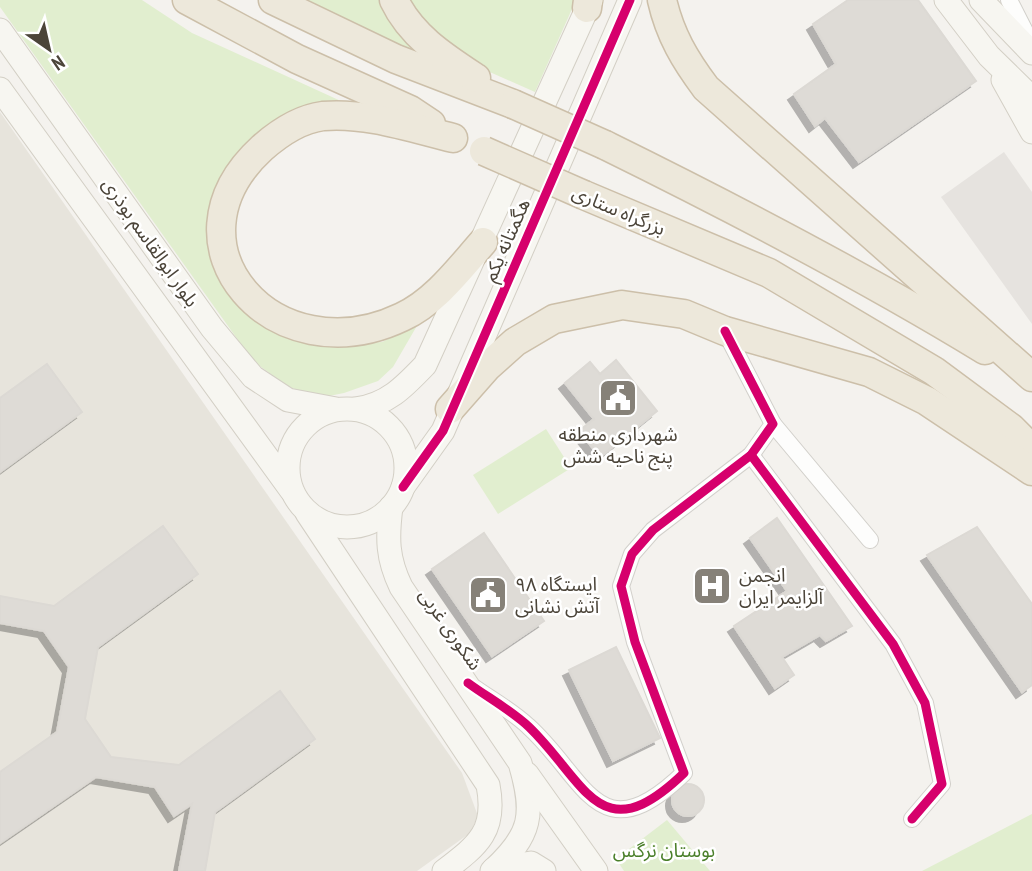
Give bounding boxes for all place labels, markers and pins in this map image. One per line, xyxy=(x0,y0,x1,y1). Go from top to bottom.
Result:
public building icon: شهرداری منطقه پنج ناحیه شش xyxy=(597,377,639,419)
place label: شهرداری منطقه پنج ناحیه شش xyxy=(558,422,678,471)
place label: انجمن آلزایمر ایران xyxy=(739,563,824,609)
hospital icon: انجمن آلزایمر ایران xyxy=(691,565,733,607)
place label: ایستگاه ۹۸ آتش نشانی xyxy=(515,572,601,618)
public building icon: ایستگاه ۹۸ آتش نشانی xyxy=(467,574,509,616)

